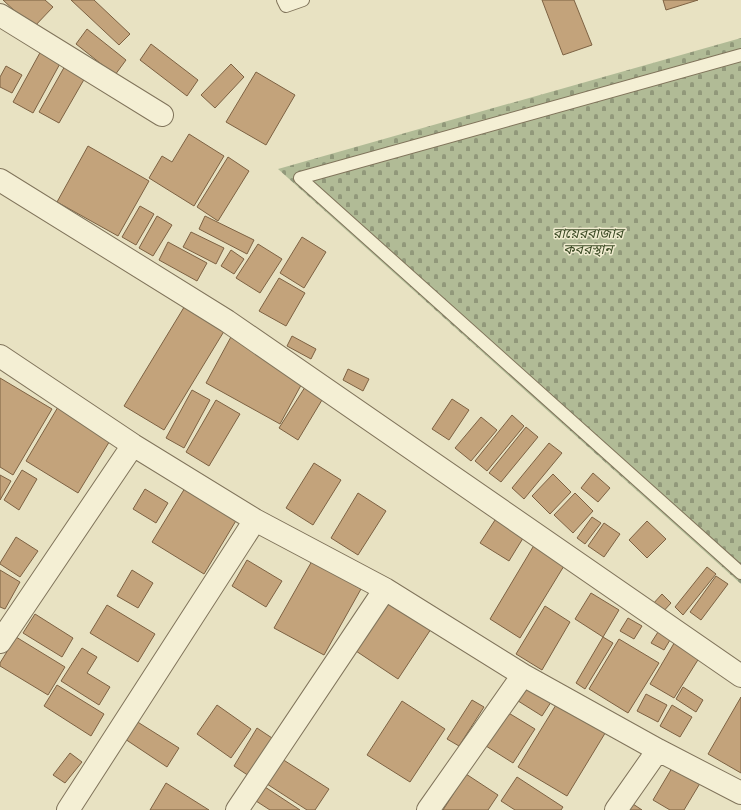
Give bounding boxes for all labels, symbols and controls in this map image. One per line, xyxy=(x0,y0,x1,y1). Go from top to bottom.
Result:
park label: রায়েরবাজার কবরস্থান xyxy=(553,225,626,258)

